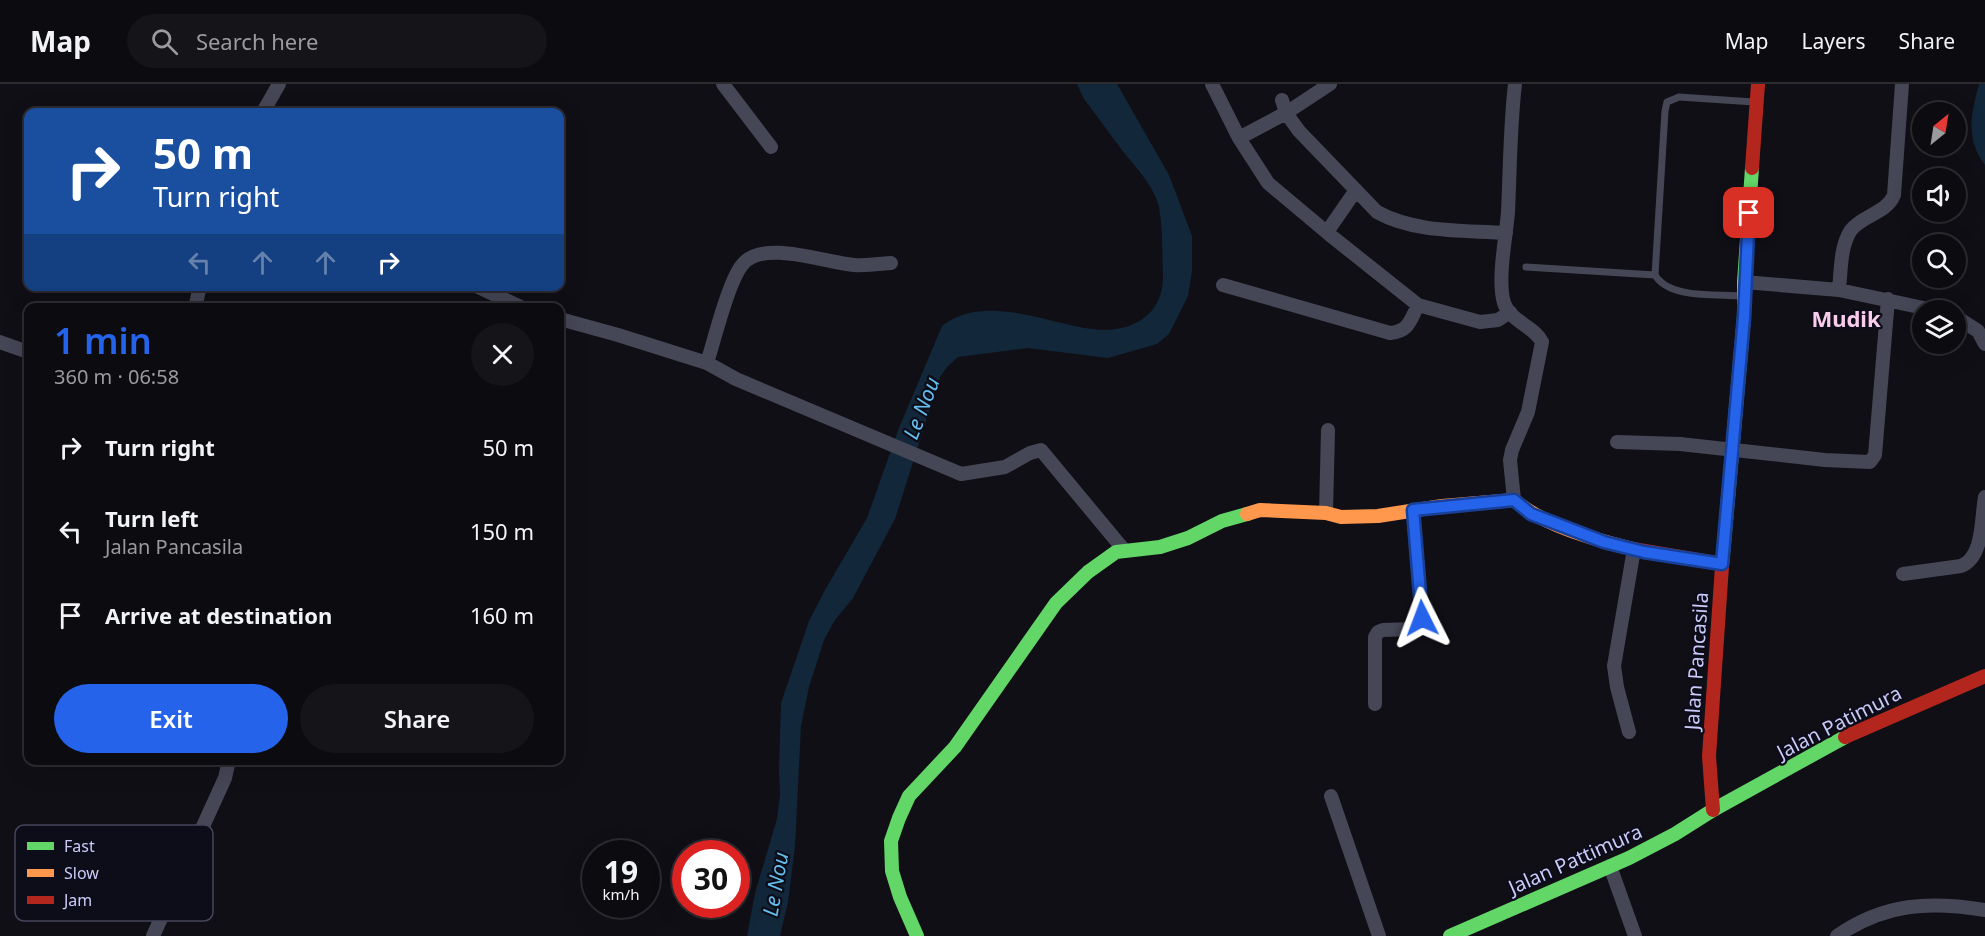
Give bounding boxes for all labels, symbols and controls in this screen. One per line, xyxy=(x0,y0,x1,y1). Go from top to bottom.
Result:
search box xyxy=(127,14,547,68)
text: Map xyxy=(30,22,91,60)
icon: search xyxy=(148,25,181,58)
text: Search here xyxy=(196,26,318,56)
text: Map xyxy=(1725,27,1769,55)
text: Layers xyxy=(1802,27,1866,55)
text: Share xyxy=(1899,27,1955,55)
north arrow xyxy=(1912,102,1966,156)
map controls xyxy=(1912,102,1966,354)
text: 50 m xyxy=(153,124,253,181)
icon: right xyxy=(54,132,132,210)
button: sound xyxy=(1912,168,1966,222)
text: Turn right xyxy=(153,178,279,215)
pin xyxy=(1723,187,1774,238)
icon: arrive xyxy=(1732,196,1765,229)
button: search xyxy=(1912,234,1966,288)
icon: left xyxy=(183,246,216,279)
icon: ahead xyxy=(246,246,279,279)
icon: ahead xyxy=(309,246,342,279)
icon: right xyxy=(372,246,405,279)
button: layers xyxy=(1912,300,1966,354)
district label: Mudik xyxy=(1811,303,1881,333)
text: 1 min xyxy=(54,316,152,365)
button: close xyxy=(471,323,534,386)
text: 360 m · 06:58 xyxy=(54,363,179,390)
water label: Le Nou xyxy=(896,373,946,443)
icon: right xyxy=(54,431,87,464)
text: Turn right xyxy=(105,432,215,462)
text: 50 m xyxy=(483,432,534,462)
text: Turn left xyxy=(105,503,199,533)
icon: left xyxy=(54,515,87,548)
text: 150 m xyxy=(470,516,534,546)
text: Jalan Pancasila xyxy=(105,533,243,560)
position arrow xyxy=(1390,586,1454,650)
street label: Jalan Pancasila xyxy=(1678,591,1714,733)
icon: arrive xyxy=(54,599,87,632)
text: Arrive at destination xyxy=(105,600,332,630)
text: 160 m xyxy=(470,600,534,630)
street label: Jalan Patimura xyxy=(1770,679,1906,766)
button: Exit xyxy=(54,684,288,753)
button: Share xyxy=(300,684,534,753)
street label: Jalan Pattimura xyxy=(1502,817,1646,901)
legend xyxy=(15,825,213,921)
text: Fast xyxy=(64,835,95,857)
speed limit sign: 30 xyxy=(672,840,750,918)
water label: Le Nou xyxy=(756,850,794,918)
text: 19 xyxy=(604,851,638,892)
text: Slow xyxy=(64,862,99,884)
text: km/h xyxy=(603,884,639,904)
text: Jam xyxy=(62,889,92,911)

